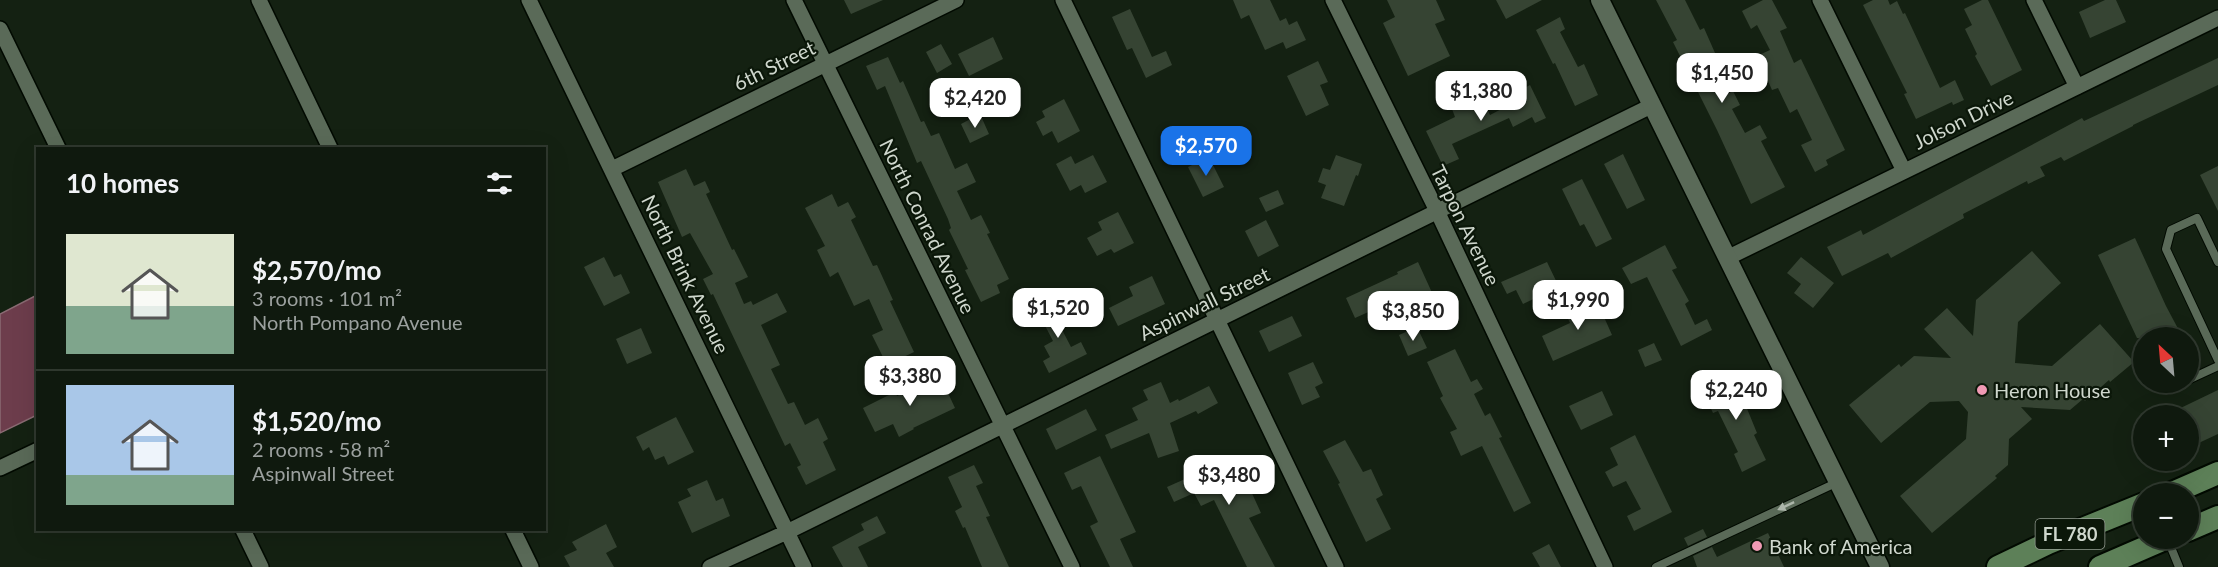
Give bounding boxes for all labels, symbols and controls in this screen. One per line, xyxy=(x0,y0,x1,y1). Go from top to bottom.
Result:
street label: 6th Street xyxy=(729,35,819,95)
pin: $1,450 xyxy=(1673,53,1771,104)
text: $1,450 xyxy=(1691,60,1753,84)
pin: $1,380 xyxy=(1432,71,1530,122)
pin: $2,420 xyxy=(926,78,1024,129)
text: $1,380 xyxy=(1450,78,1512,102)
text: $2,420 xyxy=(944,85,1006,109)
street label: Jolson Drive xyxy=(1909,85,2017,153)
pin: $2,570 xyxy=(1157,126,1255,177)
text: $2,570 xyxy=(1175,133,1237,157)
street label: North Conrad Avenue xyxy=(875,135,981,317)
street label: Tarpon Avenue xyxy=(1426,161,1506,289)
text: 10 homes xyxy=(66,167,179,199)
icon: filters xyxy=(483,167,516,200)
street label: North Brink Avenue xyxy=(637,191,735,357)
text: $2,570/mo xyxy=(252,254,382,286)
icon: home xyxy=(114,258,186,330)
street label: Aspinwall Street xyxy=(1135,261,1273,345)
pin: $1,990 xyxy=(1529,280,1627,331)
text: 3 rooms · 101 m² xyxy=(252,286,402,310)
text: $1,990 xyxy=(1547,287,1609,311)
pin: $1,520 xyxy=(1009,288,1107,339)
pin: $3,850 xyxy=(1364,291,1462,342)
text: $1,520 xyxy=(1027,295,1089,319)
text: $3,850 xyxy=(1382,298,1444,322)
text: North Pompano Avenue xyxy=(252,310,463,334)
north arrow xyxy=(2133,327,2199,393)
map controls xyxy=(2133,327,2199,549)
pin: $3,380 xyxy=(861,356,959,407)
text: $3,380 xyxy=(879,363,941,387)
pin: $2,240 xyxy=(1687,370,1785,421)
text: $2,240 xyxy=(1705,377,1767,401)
place label: Heron House xyxy=(1994,378,2111,402)
marker: Heron House xyxy=(1975,383,1989,397)
text: $1,520/mo xyxy=(252,405,382,437)
button: + xyxy=(2133,405,2199,471)
icon: home xyxy=(114,409,186,481)
text: 2 rooms · 58 m² xyxy=(252,437,390,461)
pin: $3,480 xyxy=(1180,455,1278,506)
text: Aspinwall Street xyxy=(252,461,394,485)
text: $3,480 xyxy=(1198,462,1260,486)
button: − xyxy=(2133,483,2199,549)
one-way arrow xyxy=(1778,501,1795,510)
road number: FL 780 xyxy=(2036,519,2104,549)
place label: Bank of America xyxy=(1769,534,1912,558)
marker: Bank of America xyxy=(1750,539,1764,553)

